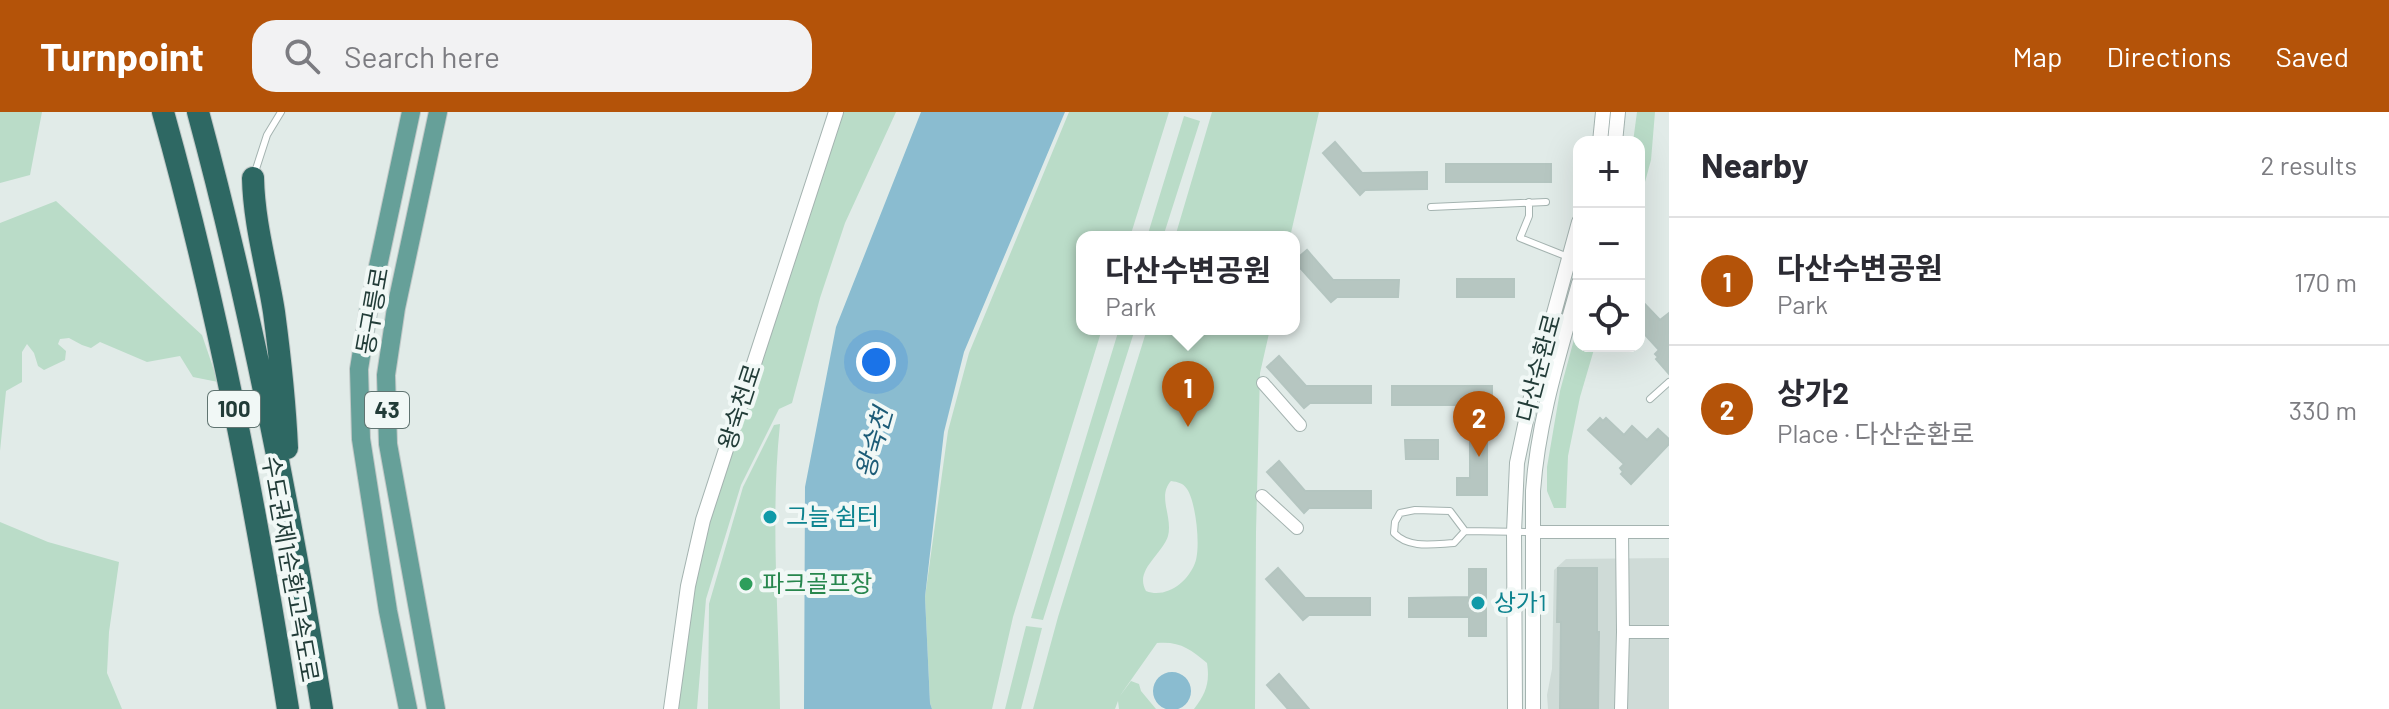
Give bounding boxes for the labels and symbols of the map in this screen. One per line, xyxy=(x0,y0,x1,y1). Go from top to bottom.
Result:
street label: 동구릉로 xyxy=(350,265,393,357)
street label: 다산순환로 xyxy=(1509,311,1566,425)
your location xyxy=(856,342,896,382)
street label: 왕숙천로 xyxy=(711,360,766,453)
pin: 1 xyxy=(1162,361,1214,427)
road number: 100 xyxy=(208,391,260,427)
pin: 2 xyxy=(1453,391,1505,457)
road number: 43 xyxy=(365,392,409,428)
water label: 왕숙천 xyxy=(848,401,898,481)
street label: 수도권제1순환고속도로 xyxy=(257,453,326,684)
place label: 그늘 쉼터 xyxy=(786,501,879,530)
marker: 그늘 쉼터 xyxy=(761,508,779,526)
place label: 파크골프장 xyxy=(762,568,872,597)
marker: 파크골프장 xyxy=(737,575,755,593)
place label: 상가1 xyxy=(1494,587,1547,616)
marker: 상가1 xyxy=(1469,594,1487,612)

